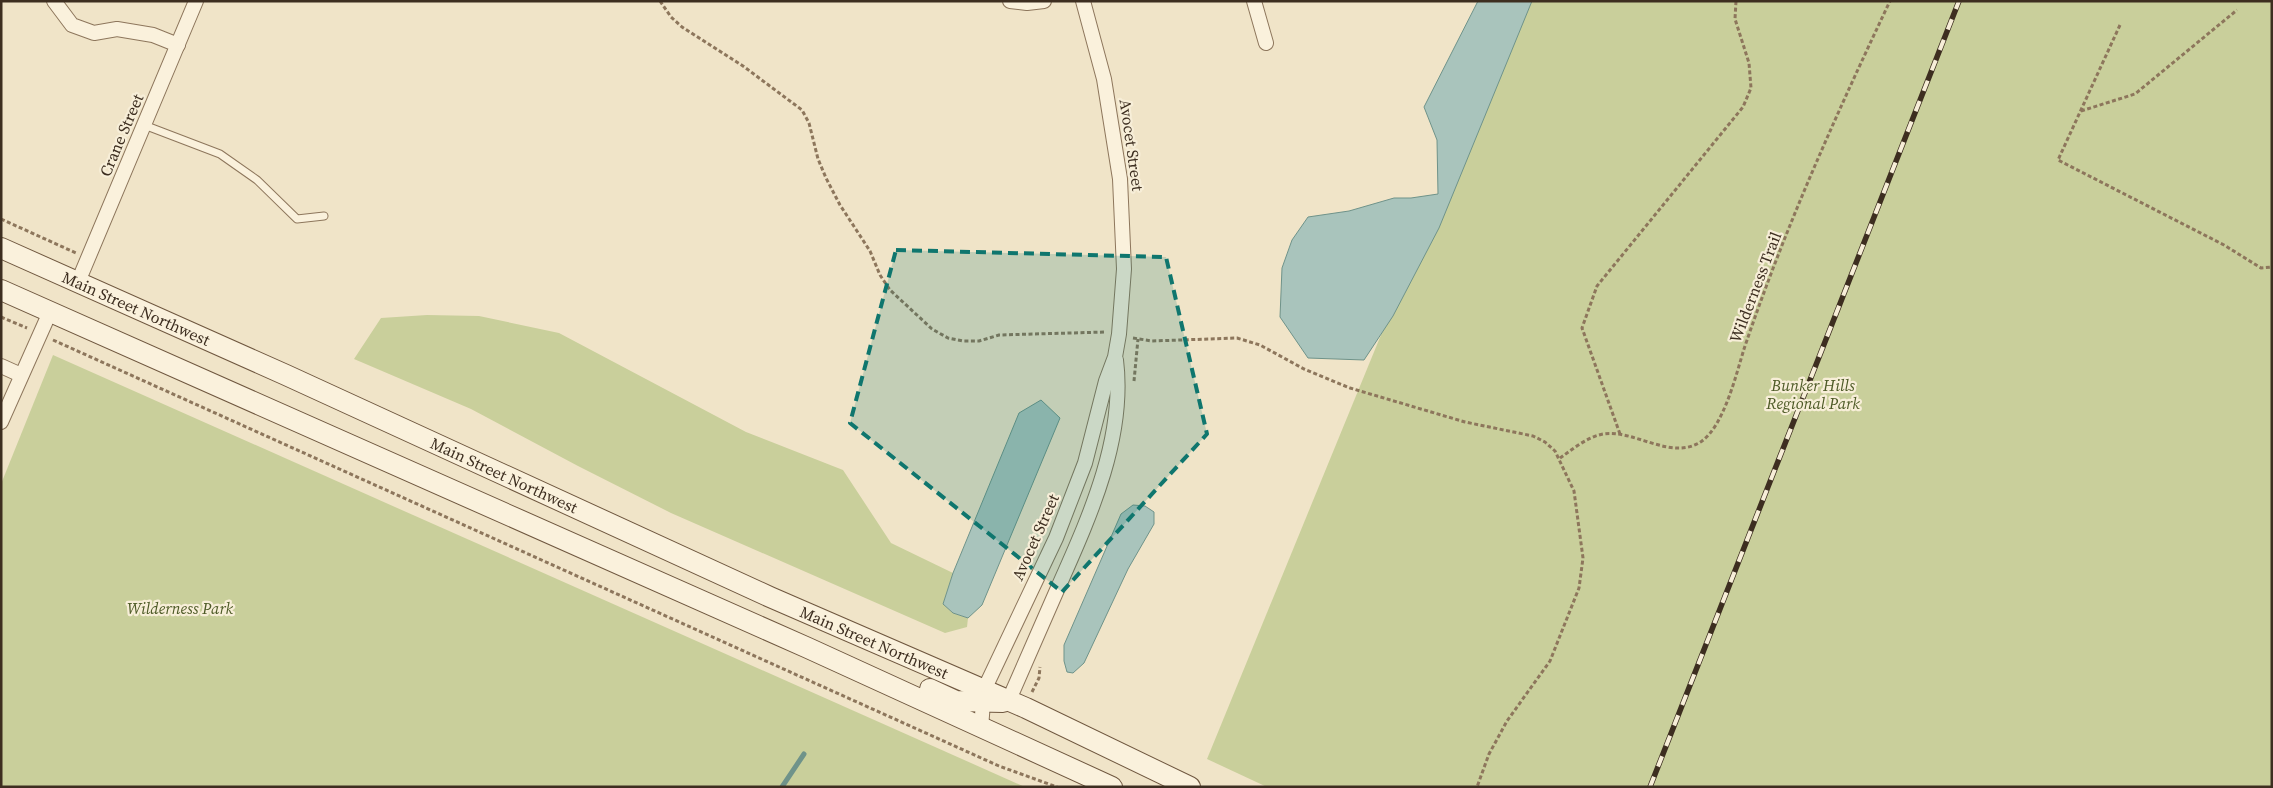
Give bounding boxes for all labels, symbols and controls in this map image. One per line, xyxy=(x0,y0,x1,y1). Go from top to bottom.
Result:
street label: Crane Street xyxy=(94,90,149,180)
street label: Avocet Street xyxy=(1115,98,1149,193)
street label: Wilderness Trail xyxy=(1724,228,1786,346)
street label: Main Street Northwest xyxy=(59,266,214,351)
park label: Bunker Hills Regional Park xyxy=(1765,374,1860,414)
street label: Main Street Northwest xyxy=(427,432,582,519)
street label: Avocet Street xyxy=(1006,490,1064,584)
park label: Wilderness Park xyxy=(127,597,233,619)
street label: Main Street Northwest xyxy=(797,600,952,684)

